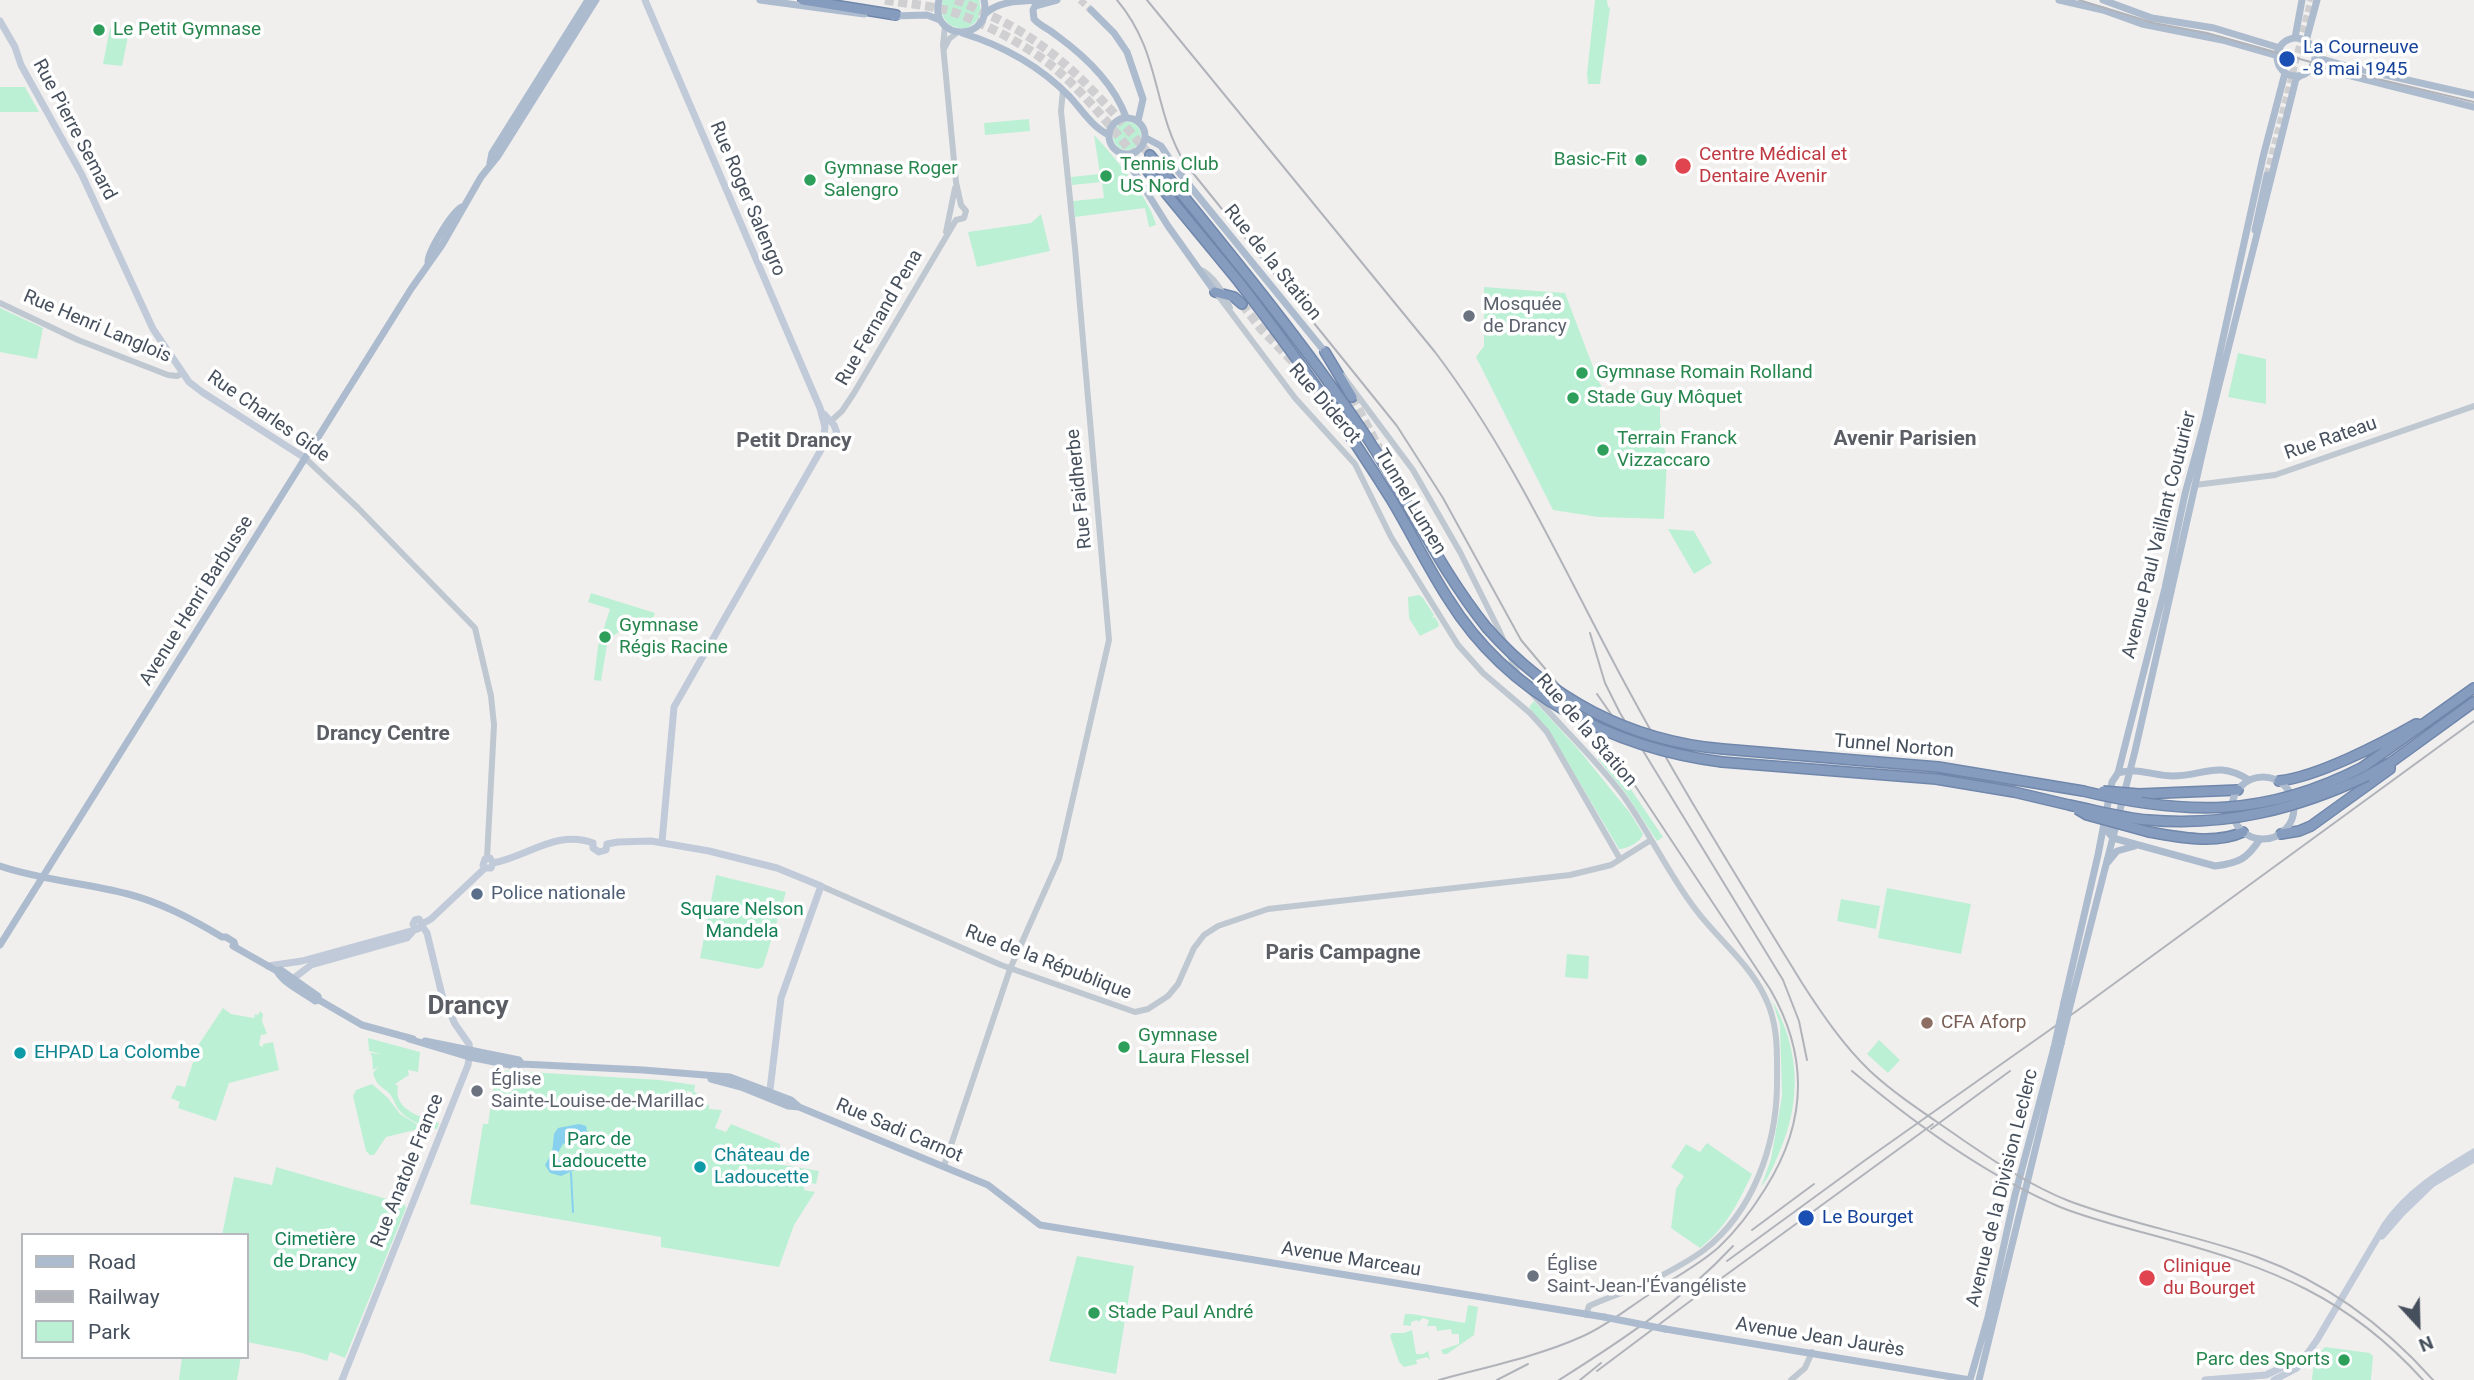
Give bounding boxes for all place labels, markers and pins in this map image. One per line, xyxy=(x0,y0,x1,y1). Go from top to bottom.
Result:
place label: Le Petit Gymnase xyxy=(113,19,261,41)
marker: Le Petit Gymnase xyxy=(91,22,107,38)
place label: La Courneuve - 8 mai 1945 xyxy=(2303,37,2419,81)
marker: La Courneuve - 8 mai 1945 xyxy=(2277,49,2297,69)
place label: Centre Médical et Dentaire Avenir xyxy=(1699,144,1847,188)
place label: Basic-Fit xyxy=(1554,149,1627,171)
marker: Basic-Fit xyxy=(1633,152,1649,168)
place label: Tennis Club US Nord xyxy=(1120,154,1219,198)
marker: Centre Médical et Dentaire Avenir xyxy=(1673,156,1693,176)
place label: Gymnase Roger Salengro xyxy=(824,158,958,202)
marker: Tennis Club US Nord xyxy=(1098,168,1114,184)
marker: Gymnase Roger Salengro xyxy=(802,172,818,188)
place label: Mosquée de Drancy xyxy=(1483,294,1567,338)
marker: Mosquée de Drancy xyxy=(1461,308,1477,324)
place label: Gymnase Romain Rolland xyxy=(1596,362,1813,384)
marker: Gymnase Romain Rolland xyxy=(1574,365,1590,381)
place label: Stade Guy Môquet xyxy=(1587,387,1742,409)
marker: Stade Guy Môquet xyxy=(1565,390,1581,406)
place label: Terrain Franck Vizzaccaro xyxy=(1617,428,1737,472)
marker: Terrain Franck Vizzaccaro xyxy=(1595,442,1611,458)
place label: Gymnase Régis Racine xyxy=(619,615,728,659)
marker: Gymnase Régis Racine xyxy=(597,629,613,645)
place label: Police nationale xyxy=(491,883,626,905)
marker: Police nationale xyxy=(469,886,485,902)
place label: CFA Aforp xyxy=(1941,1012,2026,1034)
marker: CFA Aforp xyxy=(1919,1015,1935,1031)
place label: Gymnase Laura Flessel xyxy=(1138,1025,1250,1069)
marker: Gymnase Laura Flessel xyxy=(1116,1039,1132,1055)
place label: EHPAD La Colombe xyxy=(34,1042,200,1064)
marker: EHPAD La Colombe xyxy=(12,1045,28,1061)
place label: Église Sainte-Louise-de-Marillac xyxy=(491,1069,704,1113)
marker: Église Sainte-Louise-de-Marillac xyxy=(469,1083,485,1099)
place label: Château de Ladoucette xyxy=(714,1145,810,1189)
marker: Château de Ladoucette xyxy=(692,1159,708,1175)
place label: Le Bourget xyxy=(1822,1207,1913,1229)
marker: Le Bourget xyxy=(1796,1208,1816,1228)
place label: Église Saint-Jean-l'Évangéliste xyxy=(1547,1254,1746,1298)
place label: Clinique du Bourget xyxy=(2163,1256,2255,1300)
marker: Église Saint-Jean-l'Évangéliste xyxy=(1525,1268,1541,1284)
marker: Clinique du Bourget xyxy=(2137,1268,2157,1288)
place label: Stade Paul André xyxy=(1108,1302,1253,1324)
marker: Stade Paul André xyxy=(1086,1305,1102,1321)
place label: Parc des Sports xyxy=(2196,1349,2330,1371)
marker: Parc des Sports xyxy=(2336,1352,2352,1368)

